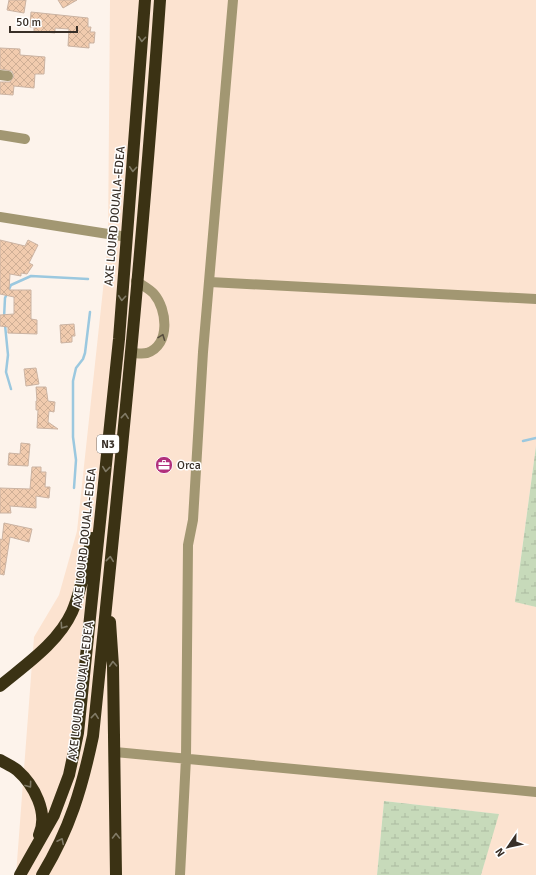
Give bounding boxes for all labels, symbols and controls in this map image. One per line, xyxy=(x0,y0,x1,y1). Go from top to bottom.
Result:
scale bar xyxy=(10,8,77,34)
text: 50 m xyxy=(16,15,41,30)
one-way arrow xyxy=(138,36,147,42)
street label: AXE LOURD DOUALA-EDEA xyxy=(101,145,129,287)
one-way arrow xyxy=(128,166,137,172)
one-way arrow xyxy=(118,295,127,301)
one-way arrow xyxy=(157,333,165,340)
one-way arrow xyxy=(120,413,129,419)
road number: N3 xyxy=(97,435,119,453)
office icon: Orca xyxy=(154,455,174,475)
place label: Orca xyxy=(177,458,201,473)
one-way arrow xyxy=(102,466,111,472)
street label: AXE LOURD DOUALA-EDEA xyxy=(70,467,100,609)
one-way arrow xyxy=(106,556,115,562)
street label: AXE LOURD DOUALA-EDEA xyxy=(65,620,97,762)
one-way arrow xyxy=(61,622,68,629)
one-way arrow xyxy=(108,661,117,667)
one-way arrow xyxy=(90,713,99,719)
one-way arrow xyxy=(24,781,31,788)
north arrow xyxy=(488,827,528,867)
one-way arrow xyxy=(112,833,120,839)
one-way arrow xyxy=(56,838,64,845)
text: N xyxy=(493,846,508,859)

